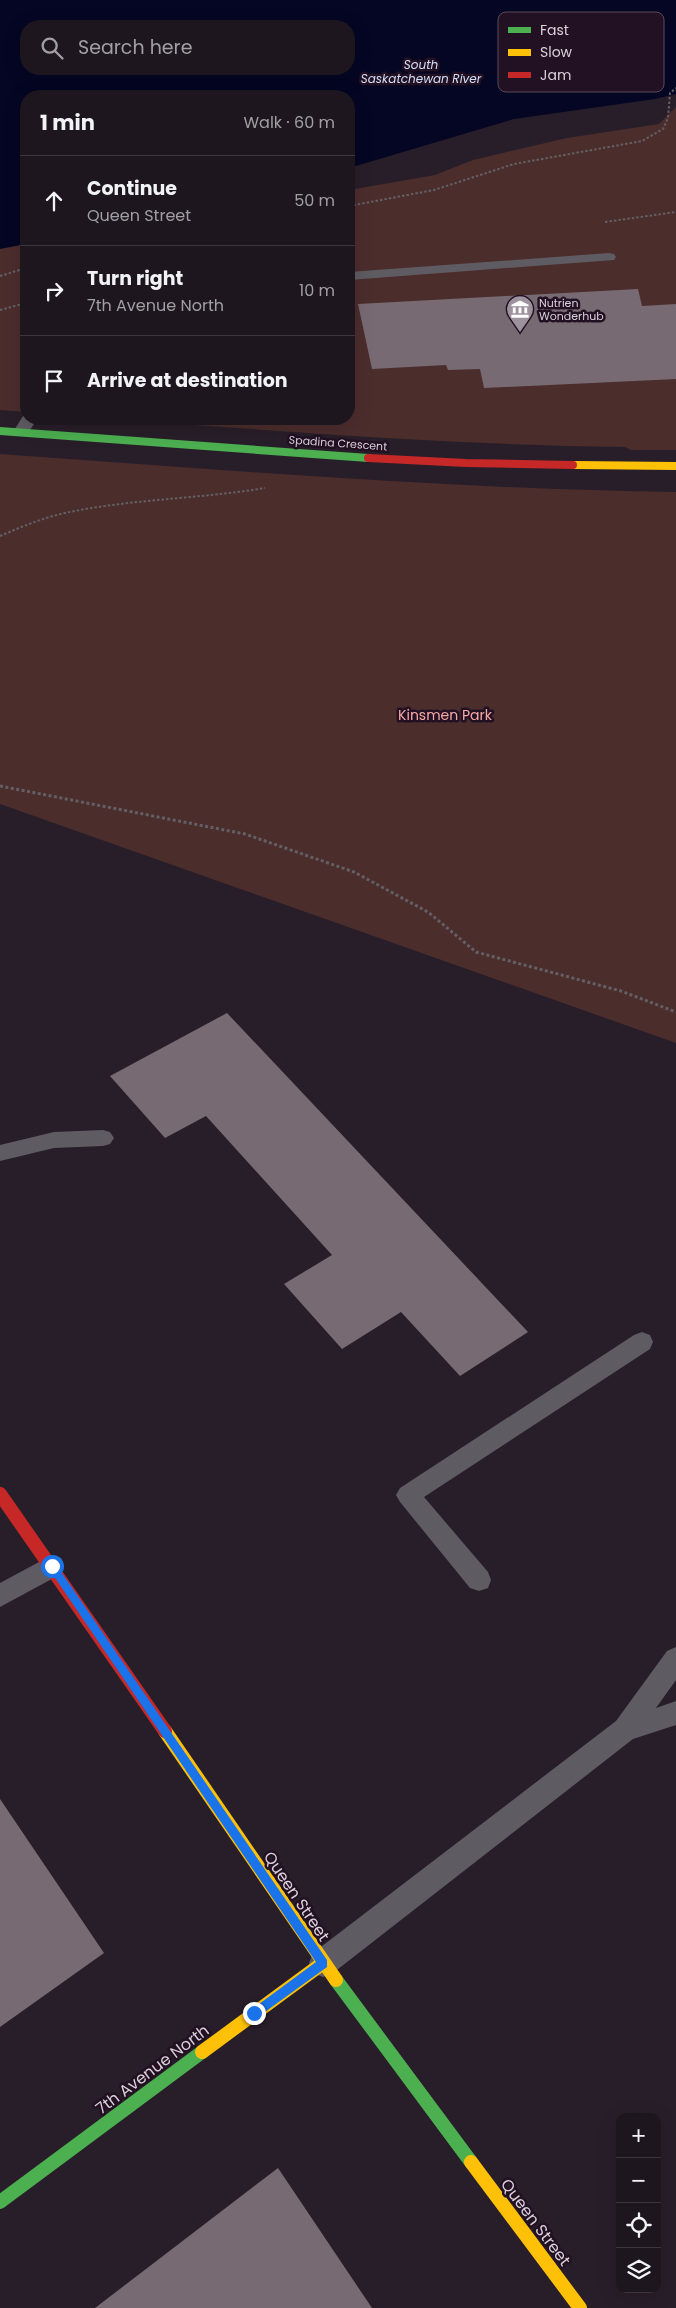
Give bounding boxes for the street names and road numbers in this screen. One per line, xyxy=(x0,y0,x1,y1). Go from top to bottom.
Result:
street label: Spadina Crescent xyxy=(288,432,388,454)
street label: Queen Street xyxy=(258,1847,335,1946)
street label: 7th Avenue North xyxy=(91,2019,214,2120)
street label: Queen Street xyxy=(495,2174,576,2271)

